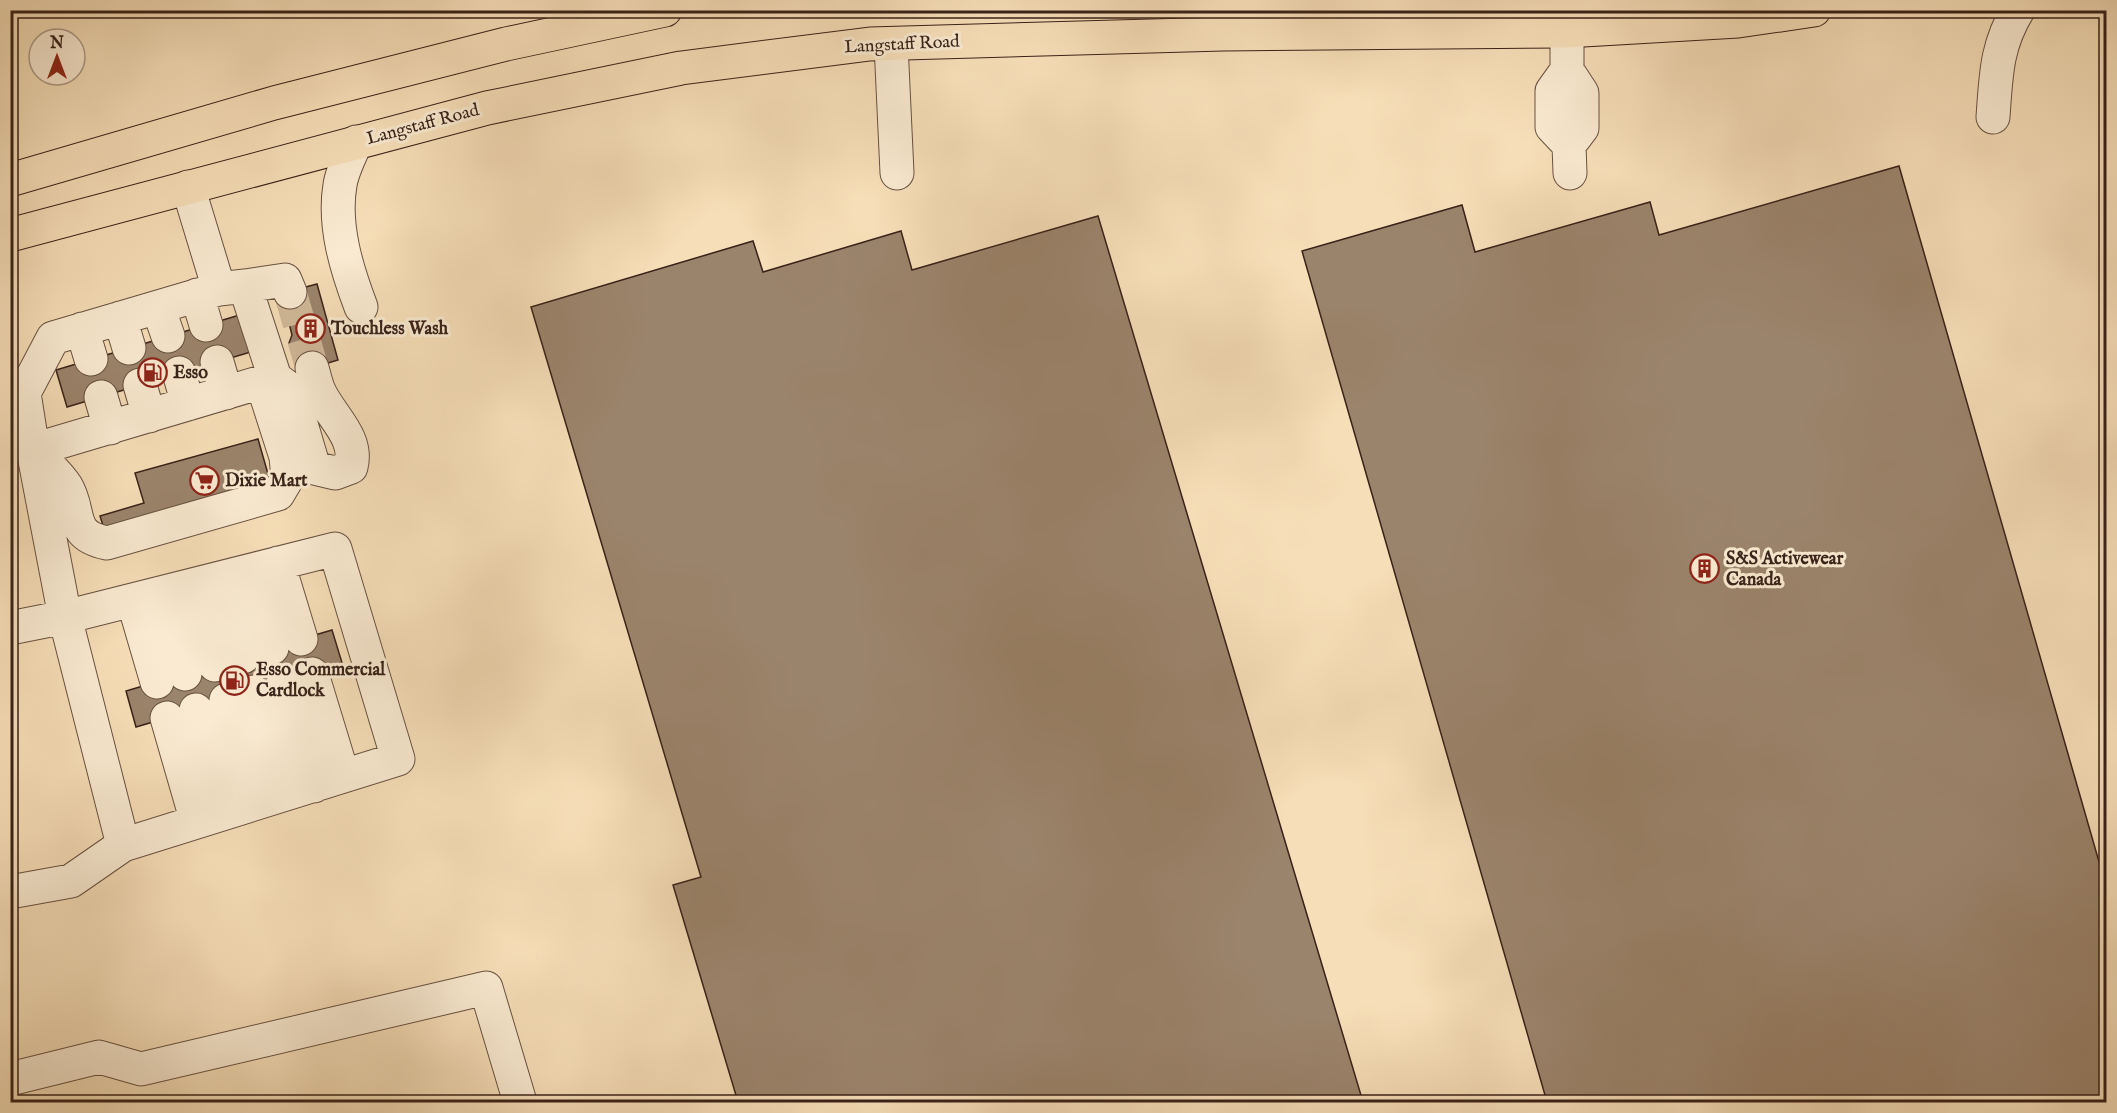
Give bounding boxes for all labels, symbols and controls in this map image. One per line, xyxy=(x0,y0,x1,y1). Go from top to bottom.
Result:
north arrow xyxy=(27,27,87,87)
street label: Langstaff Road xyxy=(844,30,961,60)
text: N xyxy=(49,34,64,54)
street label: Langstaff Road xyxy=(364,99,482,151)
building icon: Touchless Wash xyxy=(294,313,326,345)
place label: Touchless Wash xyxy=(330,318,449,341)
fuel station icon: Esso xyxy=(136,357,168,389)
place label: Esso xyxy=(173,362,208,385)
supermarket icon: Dixie Mart xyxy=(188,465,220,497)
place label: Dixie Mart xyxy=(225,470,308,493)
place label: S&S Activewear Canada xyxy=(1726,548,1844,592)
building icon: S&S Activewear Canada xyxy=(1689,553,1721,585)
place label: Esso Commercial Cardlock xyxy=(256,659,386,703)
fuel station icon: Esso Commercial Cardlock xyxy=(219,664,251,696)

